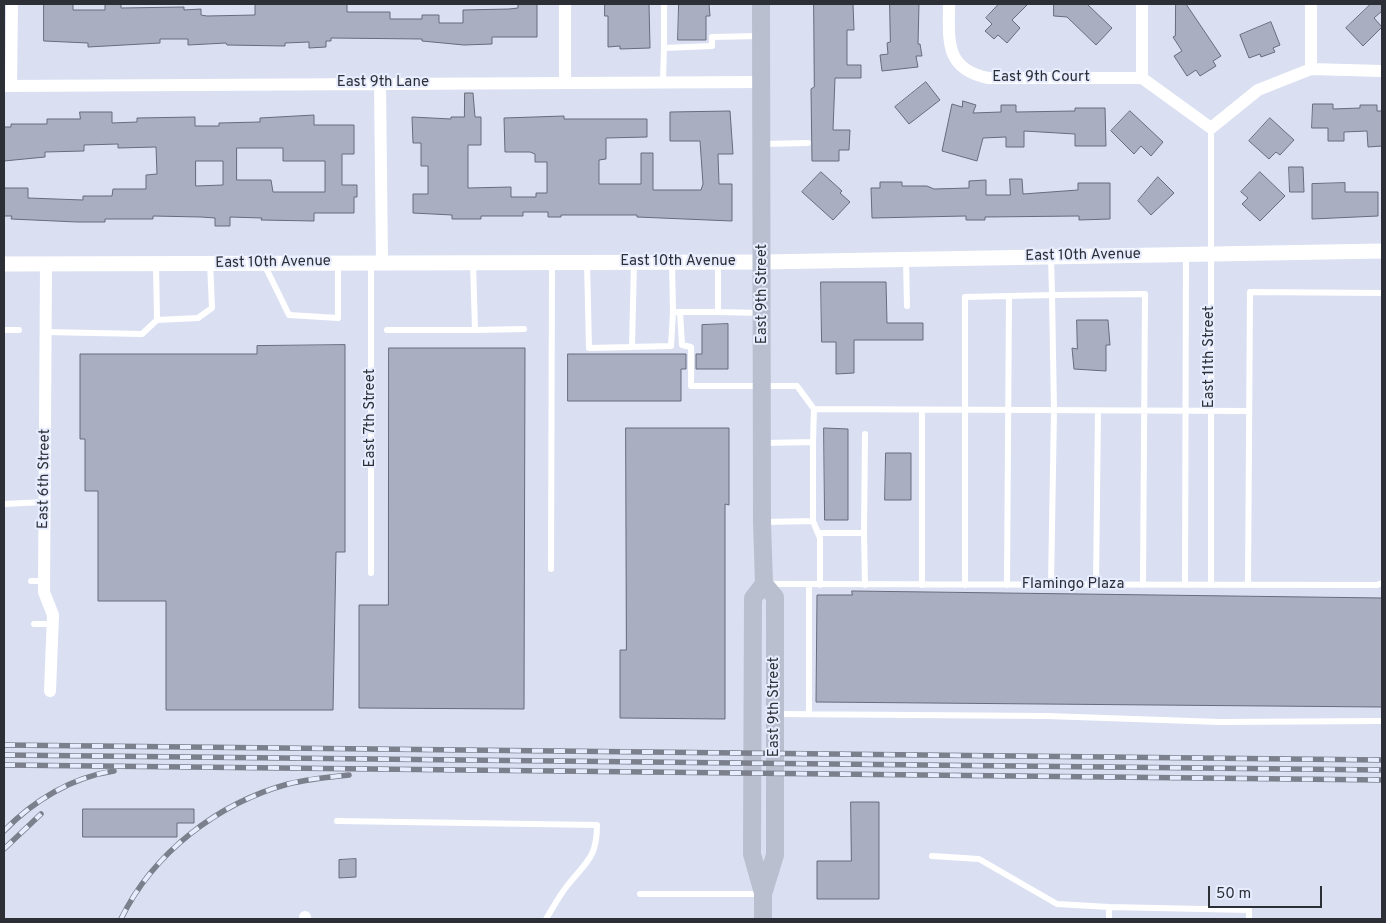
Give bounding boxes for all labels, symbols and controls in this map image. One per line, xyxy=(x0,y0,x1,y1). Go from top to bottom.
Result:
street label: East 9th Court xyxy=(992,69,1090,87)
street label: East 9th Lane xyxy=(337,74,429,92)
street label: East 9th Street xyxy=(754,244,772,344)
street label: East 10th Avenue xyxy=(1025,246,1141,266)
street label: East 10th Avenue xyxy=(215,253,331,273)
street label: East 10th Avenue xyxy=(620,253,736,271)
street label: East 11th Street xyxy=(1201,306,1219,408)
street label: East 7th Street xyxy=(362,369,380,467)
street label: East 6th Street xyxy=(35,429,55,529)
street label: Flamingo Plaza xyxy=(1022,576,1124,594)
street label: East 9th Street xyxy=(766,657,784,757)
scale bar xyxy=(1211,876,1325,908)
text: 50 m xyxy=(1216,885,1251,904)

